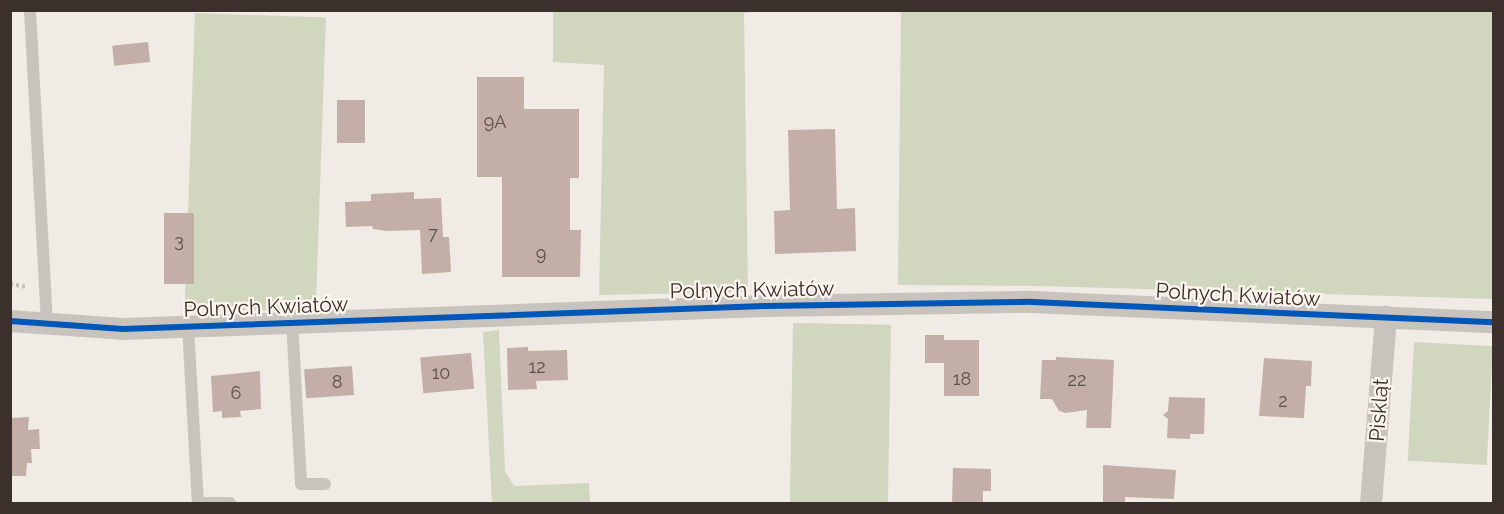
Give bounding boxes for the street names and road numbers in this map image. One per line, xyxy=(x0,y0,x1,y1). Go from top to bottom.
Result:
street label: Polnych Kwiatów xyxy=(669,276,835,304)
street label: Polnych Kwiatów xyxy=(1155,278,1321,312)
street label: Polnych Kwiatów xyxy=(183,292,349,322)
street label: Piskląt xyxy=(1364,378,1394,442)

